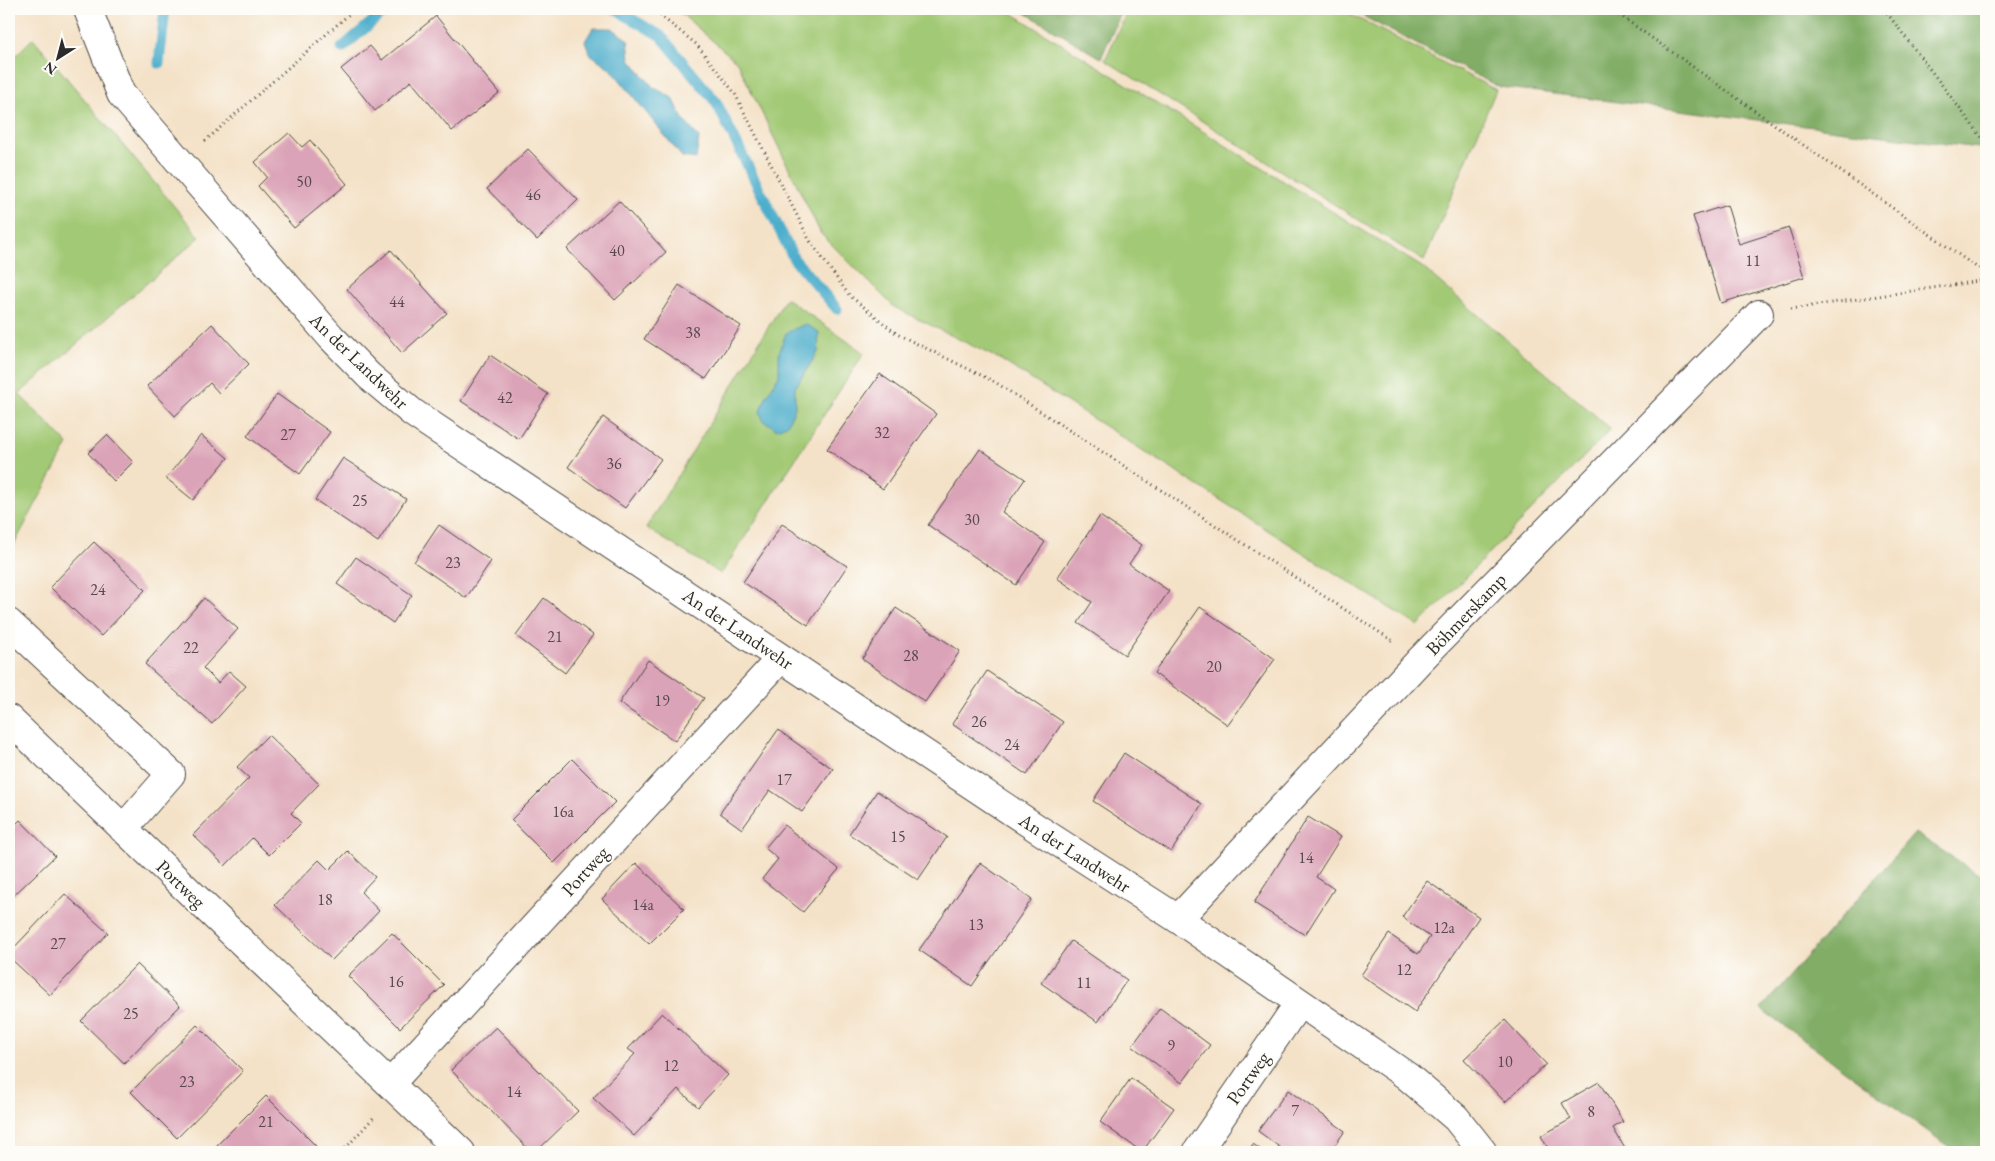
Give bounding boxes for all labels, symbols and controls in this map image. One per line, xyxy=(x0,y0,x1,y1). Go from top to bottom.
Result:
north arrow xyxy=(32,32,82,82)
text: N xyxy=(40,58,60,79)
house number: 50 xyxy=(296,171,312,192)
house number: 46 xyxy=(525,184,541,205)
house number: 40 xyxy=(609,240,625,261)
house number: 11 xyxy=(1745,250,1761,271)
house number: 44 xyxy=(389,291,405,312)
street label: An der Landwehr xyxy=(303,307,414,415)
house number: 38 xyxy=(685,322,701,343)
house number: 42 xyxy=(497,387,513,408)
house number: 32 xyxy=(874,422,890,443)
house number: 27 xyxy=(280,424,296,445)
house number: 36 xyxy=(606,453,622,474)
house number: 25 xyxy=(352,490,368,511)
house number: 30 xyxy=(964,509,980,530)
house number: 23 xyxy=(445,552,461,573)
street label: Böhmerskamp xyxy=(1420,567,1512,661)
house number: 24 xyxy=(90,579,106,600)
street label: An der Landwehr xyxy=(677,582,799,676)
house number: 21 xyxy=(547,626,563,647)
house number: 22 xyxy=(183,637,199,658)
house number: 28 xyxy=(903,645,919,666)
house number: 20 xyxy=(1206,656,1222,677)
house number: 19 xyxy=(654,690,670,711)
house number: 26 xyxy=(971,711,987,732)
house number: 24 xyxy=(1004,734,1020,755)
house number: 17 xyxy=(776,769,792,790)
house number: 16a xyxy=(552,801,574,822)
street label: An der Landwehr xyxy=(1013,807,1136,899)
house number: 15 xyxy=(890,826,906,847)
street label: Portweg xyxy=(556,840,615,901)
house number: 14 xyxy=(1298,847,1314,868)
street label: Portweg xyxy=(151,854,212,914)
house number: 18 xyxy=(317,889,333,910)
house number: 14a xyxy=(632,894,654,915)
house number: 13 xyxy=(968,914,984,935)
house number: 12a xyxy=(1433,917,1455,938)
house number: 27 xyxy=(50,933,66,954)
house number: 12 xyxy=(1396,959,1412,980)
house number: 16 xyxy=(388,971,404,992)
house number: 11 xyxy=(1076,972,1092,993)
house number: 25 xyxy=(123,1003,139,1024)
house number: 9 xyxy=(1167,1035,1175,1056)
street label: Portweg xyxy=(1221,1046,1276,1110)
house number: 10 xyxy=(1497,1051,1513,1072)
house number: 12 xyxy=(663,1055,679,1076)
house number: 23 xyxy=(179,1071,195,1092)
house number: 14 xyxy=(506,1081,522,1102)
house number: 7 xyxy=(1291,1100,1299,1121)
house number: 8 xyxy=(1587,1101,1595,1122)
house number: 21 xyxy=(258,1111,274,1132)

